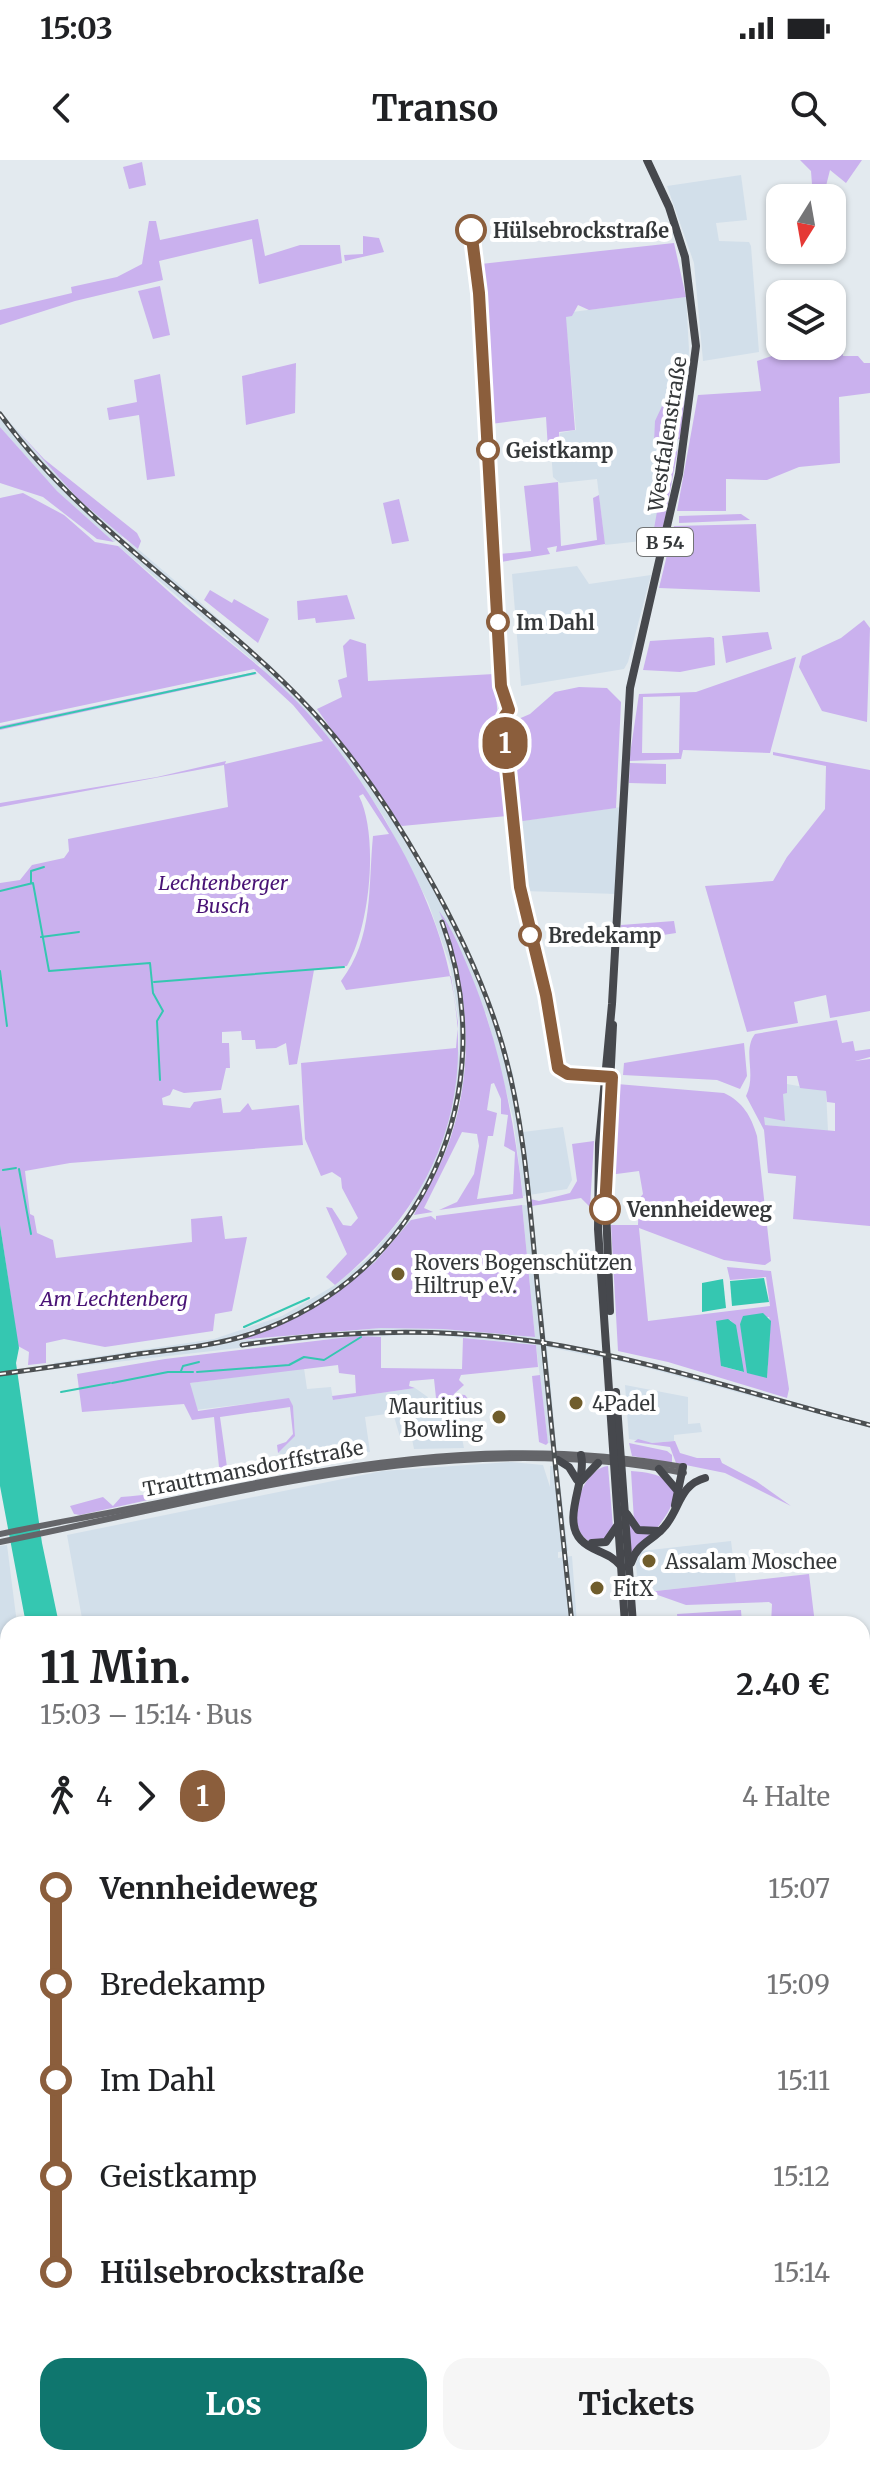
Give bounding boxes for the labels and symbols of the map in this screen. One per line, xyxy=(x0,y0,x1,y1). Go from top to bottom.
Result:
north arrow xyxy=(766,184,846,264)
marker: Hülsebrockstraße xyxy=(456,215,486,245)
place label: Hülsebrockstraße xyxy=(493,218,669,243)
street label: Westfalenstraße xyxy=(642,355,692,514)
place label: Geistkamp xyxy=(506,438,614,463)
marker: Geistkamp xyxy=(477,439,499,461)
road number: B 54 xyxy=(637,528,693,556)
place label: Im Dahl xyxy=(516,610,595,635)
marker: Im Dahl xyxy=(487,611,509,633)
line badge: 1 xyxy=(479,717,531,769)
park label: Lechtenberger Busch xyxy=(158,870,289,918)
place label: Bredekamp xyxy=(548,923,662,948)
marker: Bredekamp xyxy=(519,924,541,946)
marker: Vennheideweg xyxy=(590,1194,620,1224)
place label: Vennheideweg xyxy=(626,1197,772,1222)
place label: Rovers Bogenschützen Hiltrup e.V. xyxy=(414,1250,633,1298)
marker: Rovers Bogenschützen Hiltrup e.V. xyxy=(389,1265,407,1283)
park label: Am Lechtenberg xyxy=(38,1286,188,1311)
place label: 4Padel xyxy=(592,1391,656,1416)
place label: Mauritius Bowling xyxy=(389,1394,483,1442)
marker: 4Padel xyxy=(567,1394,585,1412)
marker: Mauritius Bowling xyxy=(490,1408,508,1426)
street label: Trauttmansdorffstraße xyxy=(141,1434,365,1502)
place label: Assalam Moschee xyxy=(664,1549,837,1574)
marker: Assalam Moschee xyxy=(640,1552,658,1570)
place label: FitX xyxy=(613,1576,654,1601)
marker: FitX xyxy=(588,1579,606,1597)

